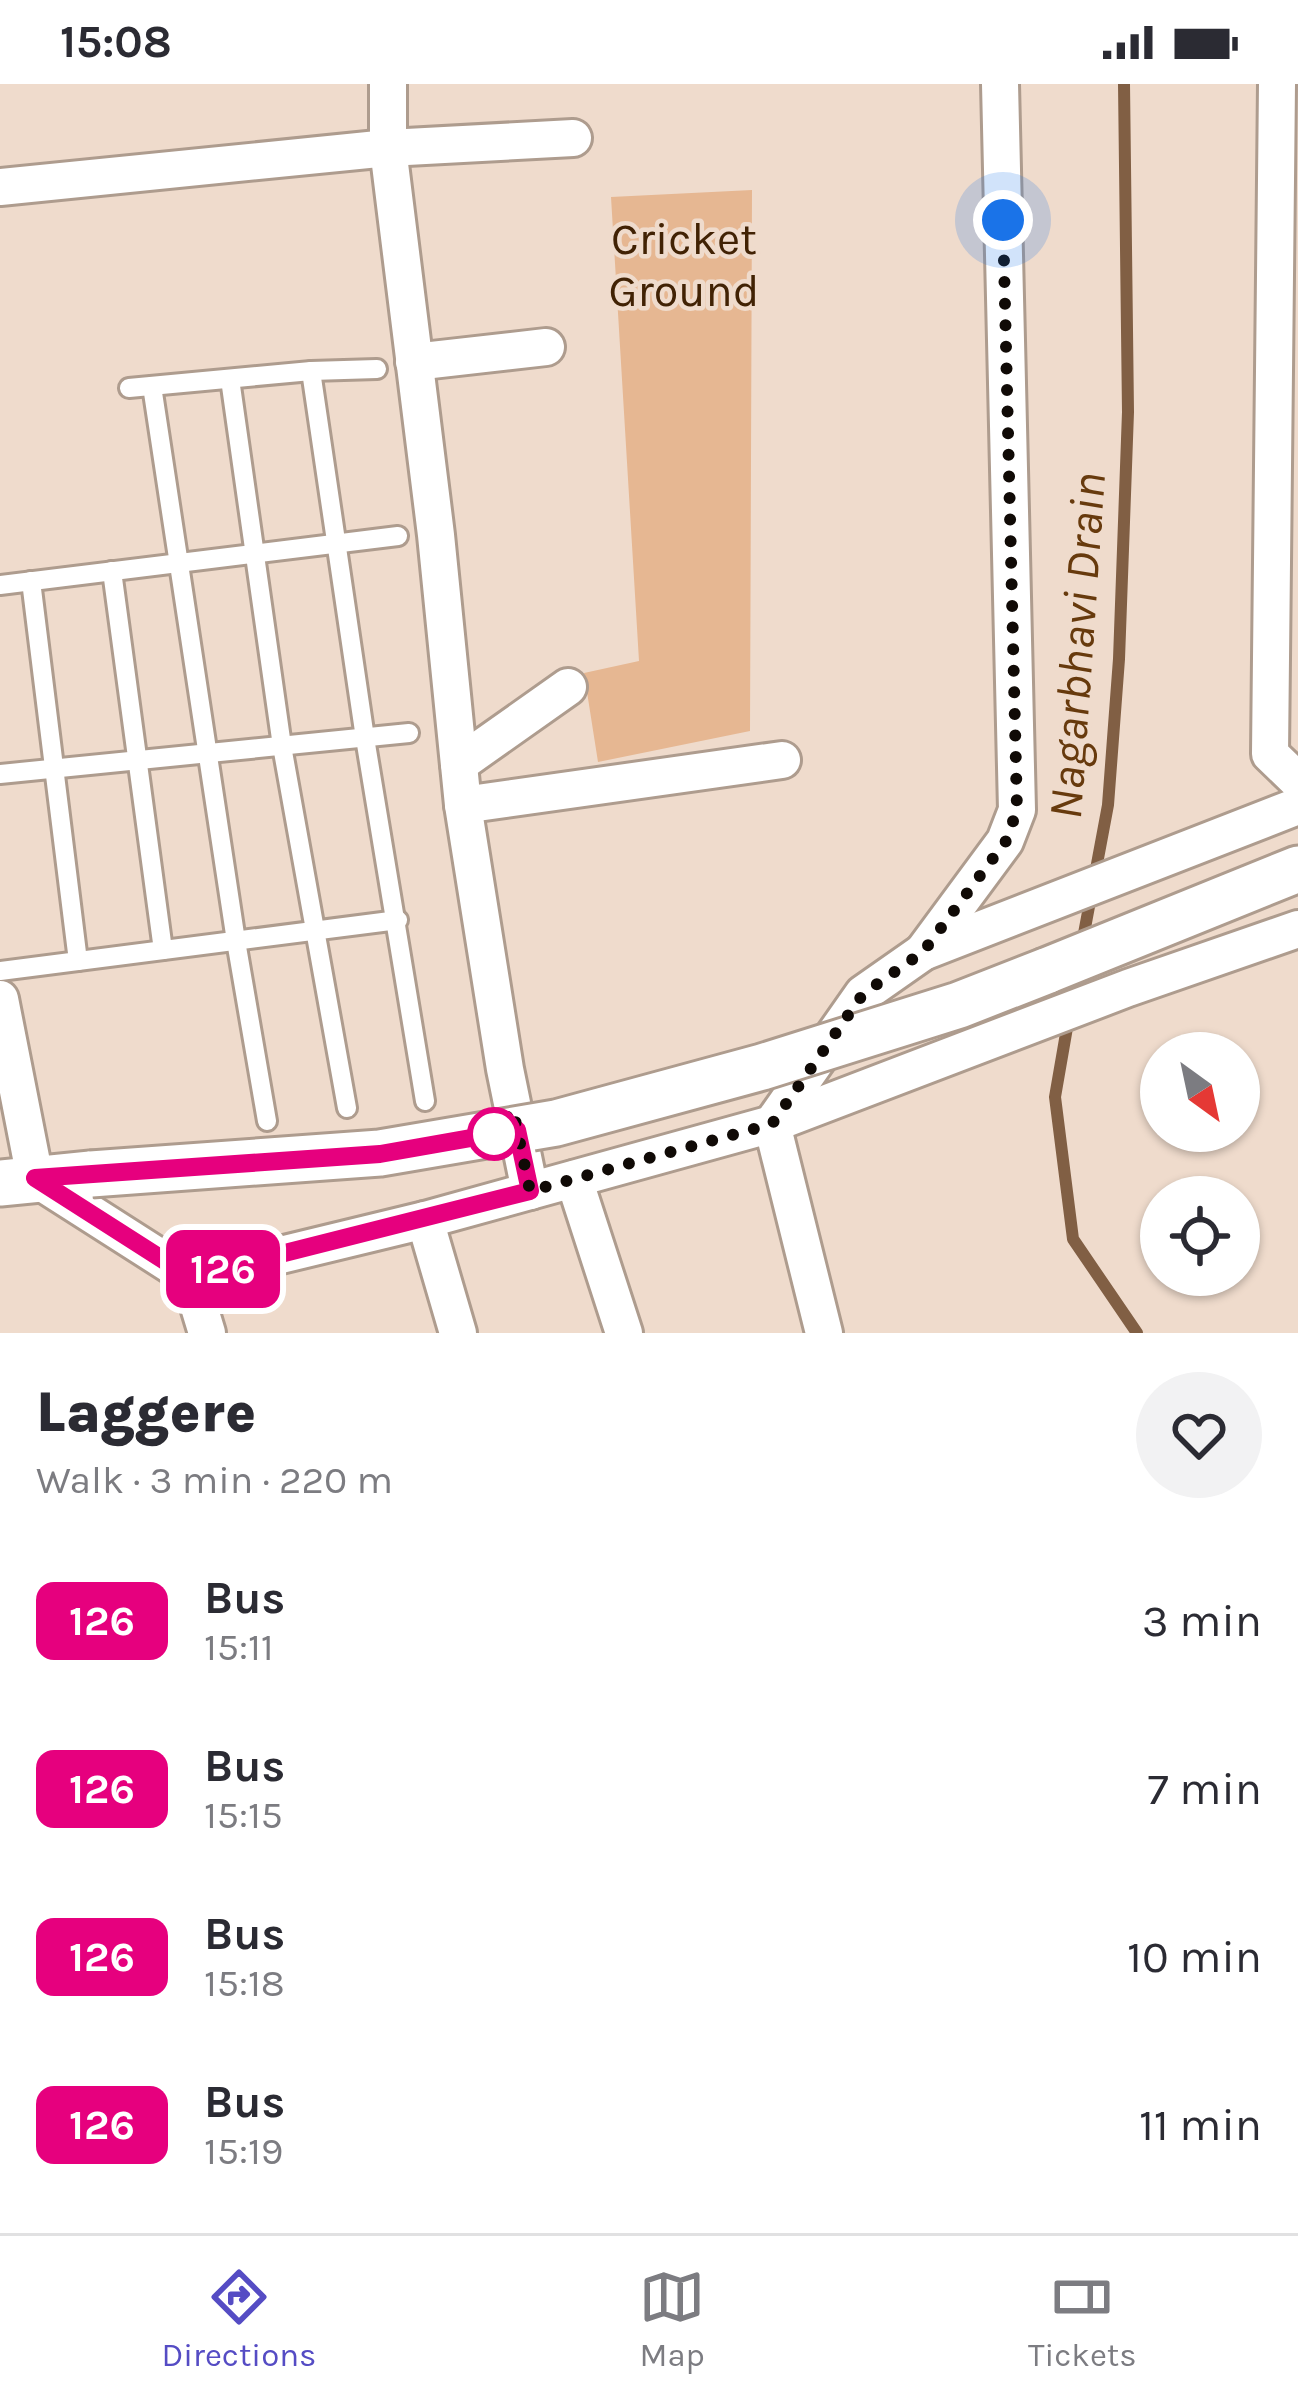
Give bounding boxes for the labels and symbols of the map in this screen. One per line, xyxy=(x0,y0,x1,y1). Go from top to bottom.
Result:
your location xyxy=(973,190,1033,250)
park label: Cricket Ground xyxy=(609,213,759,317)
water label: Nagarbhavi Drain xyxy=(1037,471,1118,821)
north arrow xyxy=(1140,1032,1260,1152)
unlabelled marker xyxy=(469,1109,519,1159)
line badge: 126 xyxy=(154,1230,292,1308)

